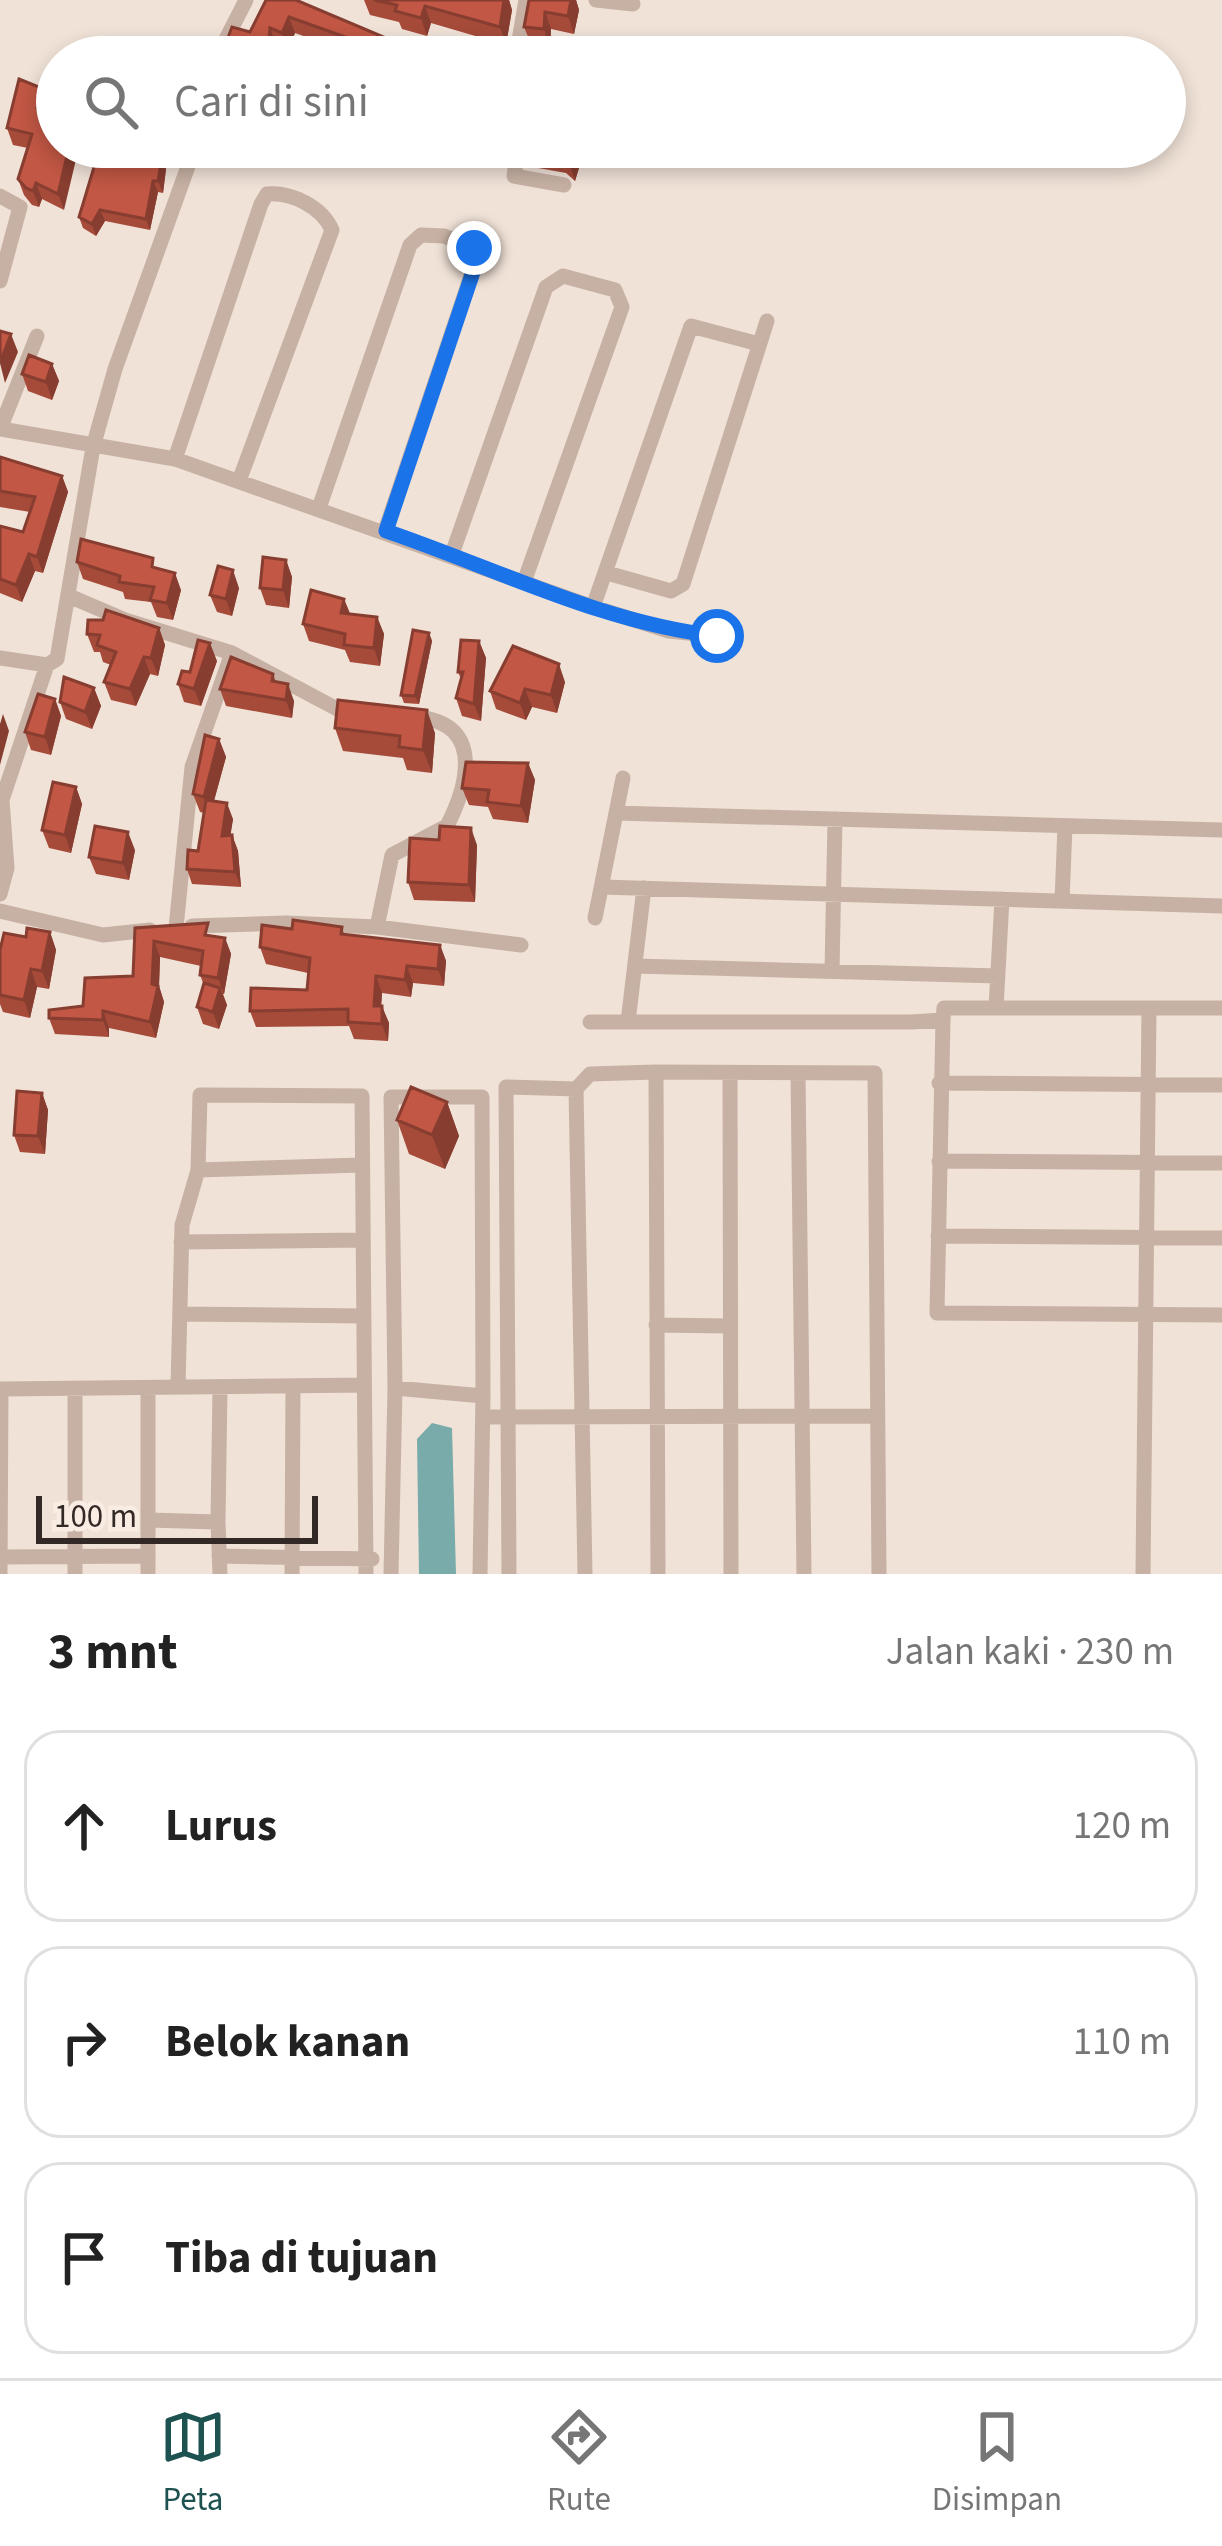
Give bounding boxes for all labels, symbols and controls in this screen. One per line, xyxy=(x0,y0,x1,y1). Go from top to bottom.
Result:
search box xyxy=(36,36,1186,168)
icon: search xyxy=(78,69,144,135)
text: Cari di sini xyxy=(174,70,369,134)
route end xyxy=(447,221,501,275)
route start xyxy=(690,609,744,663)
scale bar xyxy=(36,1490,318,1543)
text: 100 m xyxy=(54,1493,137,1540)
text: 3 mnt xyxy=(48,1616,178,1688)
text: Jalan kaki · 230 m xyxy=(886,1624,1174,1680)
icon: ahead xyxy=(51,1793,117,1859)
text: Lurus xyxy=(165,1794,277,1858)
text: 120 m xyxy=(1073,1798,1171,1854)
icon: right xyxy=(51,2009,117,2075)
text: Belok kanan xyxy=(165,2010,410,2074)
text: 110 m xyxy=(1073,2014,1171,2070)
icon: arrive xyxy=(51,2225,117,2291)
text: Tiba di tujuan xyxy=(165,2226,438,2290)
tab: Peta xyxy=(160,2404,226,2523)
tab: Rute xyxy=(546,2404,612,2523)
tab: Disimpan xyxy=(932,2404,1062,2523)

